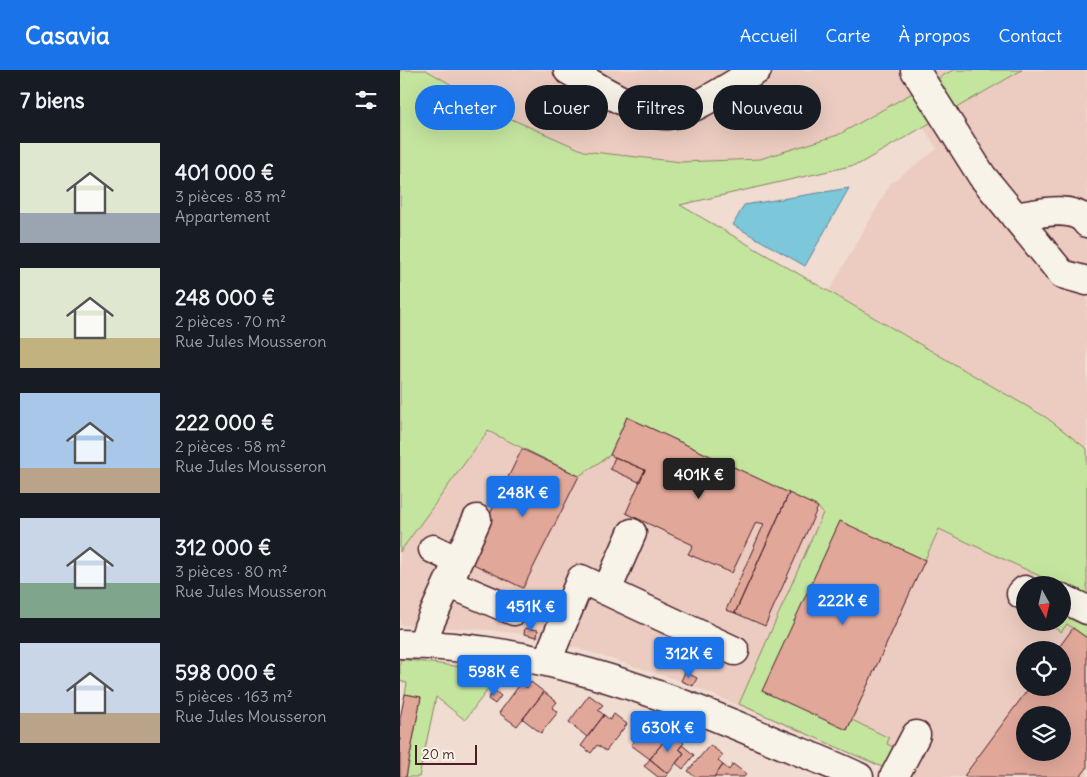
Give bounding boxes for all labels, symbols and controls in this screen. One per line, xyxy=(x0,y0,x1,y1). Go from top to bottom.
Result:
text: Casavia xyxy=(25,20,110,50)
text: Accueil xyxy=(740,24,798,47)
text: Carte xyxy=(826,24,871,47)
text: À propos xyxy=(899,24,970,47)
text: Contact xyxy=(998,24,1062,47)
chip: Acheter xyxy=(415,85,515,130)
chip: Louer xyxy=(525,85,608,130)
chip: Filtres xyxy=(618,85,703,130)
chip: Nouveau xyxy=(713,85,821,130)
icon: filters xyxy=(352,86,380,114)
text: 7 biens xyxy=(20,87,85,114)
text: 401 000 € xyxy=(175,159,274,186)
icon: home xyxy=(60,163,120,223)
text: 3 pièces · 83 m² xyxy=(175,186,286,206)
text: Appartement xyxy=(175,206,270,226)
text: 248 000 € xyxy=(175,284,275,311)
icon: home xyxy=(60,288,120,348)
text: 2 pièces · 70 m² xyxy=(175,311,286,331)
text: Rue Jules Mousseron xyxy=(175,331,327,351)
text: 222 000 € xyxy=(175,409,274,436)
icon: home xyxy=(60,413,120,473)
text: 2 pièces · 58 m² xyxy=(175,436,286,456)
text: Rue Jules Mousseron xyxy=(175,456,327,476)
pin: 401K € xyxy=(658,458,740,500)
text: 401K € xyxy=(674,464,724,484)
pin: 248K € xyxy=(482,476,564,518)
text: 248K € xyxy=(498,482,548,502)
text: 312 000 € xyxy=(175,534,272,561)
icon: home xyxy=(60,538,120,598)
text: 3 pièces · 80 m² xyxy=(175,561,288,581)
north arrow xyxy=(1016,576,1071,631)
map controls xyxy=(1016,576,1071,761)
text: Rue Jules Mousseron xyxy=(175,581,327,601)
pin: 222K € xyxy=(802,584,884,626)
pin: 451K € xyxy=(490,590,572,632)
text: 222K € xyxy=(818,590,868,610)
text: 451K € xyxy=(507,596,555,616)
pin: 312K € xyxy=(648,636,730,679)
button: locate xyxy=(1016,641,1071,696)
text: 312K € xyxy=(665,643,713,663)
pin: 598K € xyxy=(453,654,535,697)
text: 598 000 € xyxy=(175,659,276,686)
text: 598K € xyxy=(468,661,520,681)
icon: home xyxy=(60,663,120,723)
text: 5 pièces · 163 m² xyxy=(175,686,293,706)
text: Rue Jules Mousseron xyxy=(175,706,327,726)
button: layers xyxy=(1016,706,1071,761)
pin: 630K € xyxy=(627,710,709,753)
text: 630K € xyxy=(642,717,694,737)
scale bar xyxy=(415,742,478,765)
text: 20 m xyxy=(422,745,455,763)

